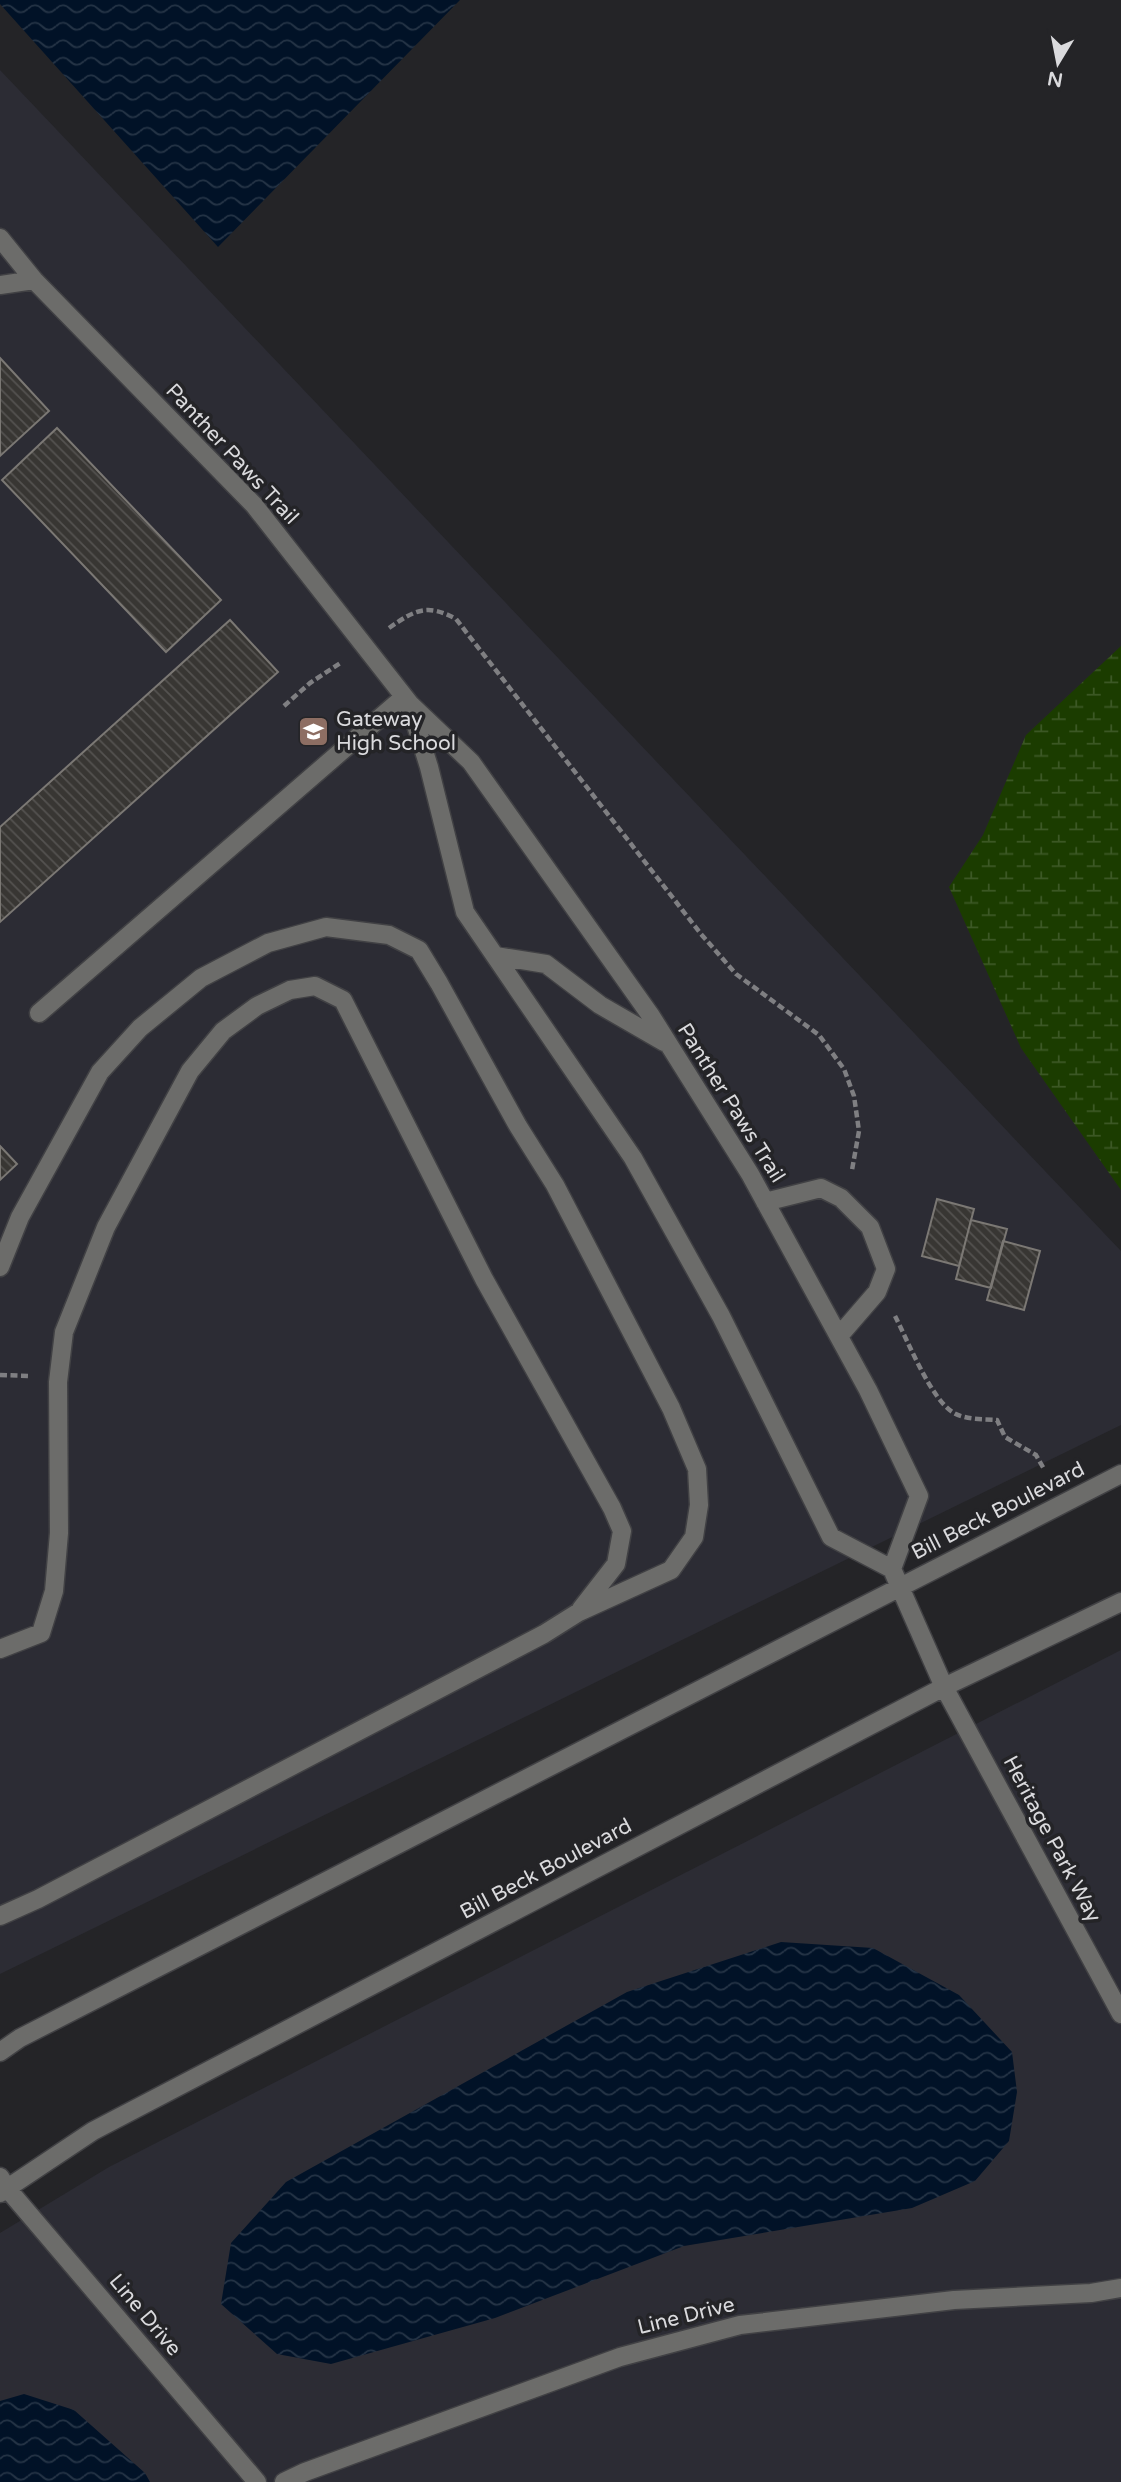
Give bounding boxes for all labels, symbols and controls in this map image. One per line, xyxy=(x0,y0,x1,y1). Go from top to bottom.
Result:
north arrow xyxy=(1023,28,1093,98)
text: N xyxy=(1046,67,1065,91)
street label: Panther Paws Trail xyxy=(160,378,304,530)
place label: Gateway High School xyxy=(336,707,456,756)
school or university icon: Gateway High School xyxy=(296,714,330,748)
street label: Panther Paws Trail xyxy=(672,1019,790,1187)
street label: Bill Beck Boulevard xyxy=(907,1457,1089,1565)
street label: Heritage Park Way xyxy=(998,1752,1106,1926)
street label: Bill Beck Boulevard xyxy=(456,1813,636,1925)
street label: Line Drive xyxy=(104,2269,187,2361)
street label: Line Drive xyxy=(635,2292,737,2340)

